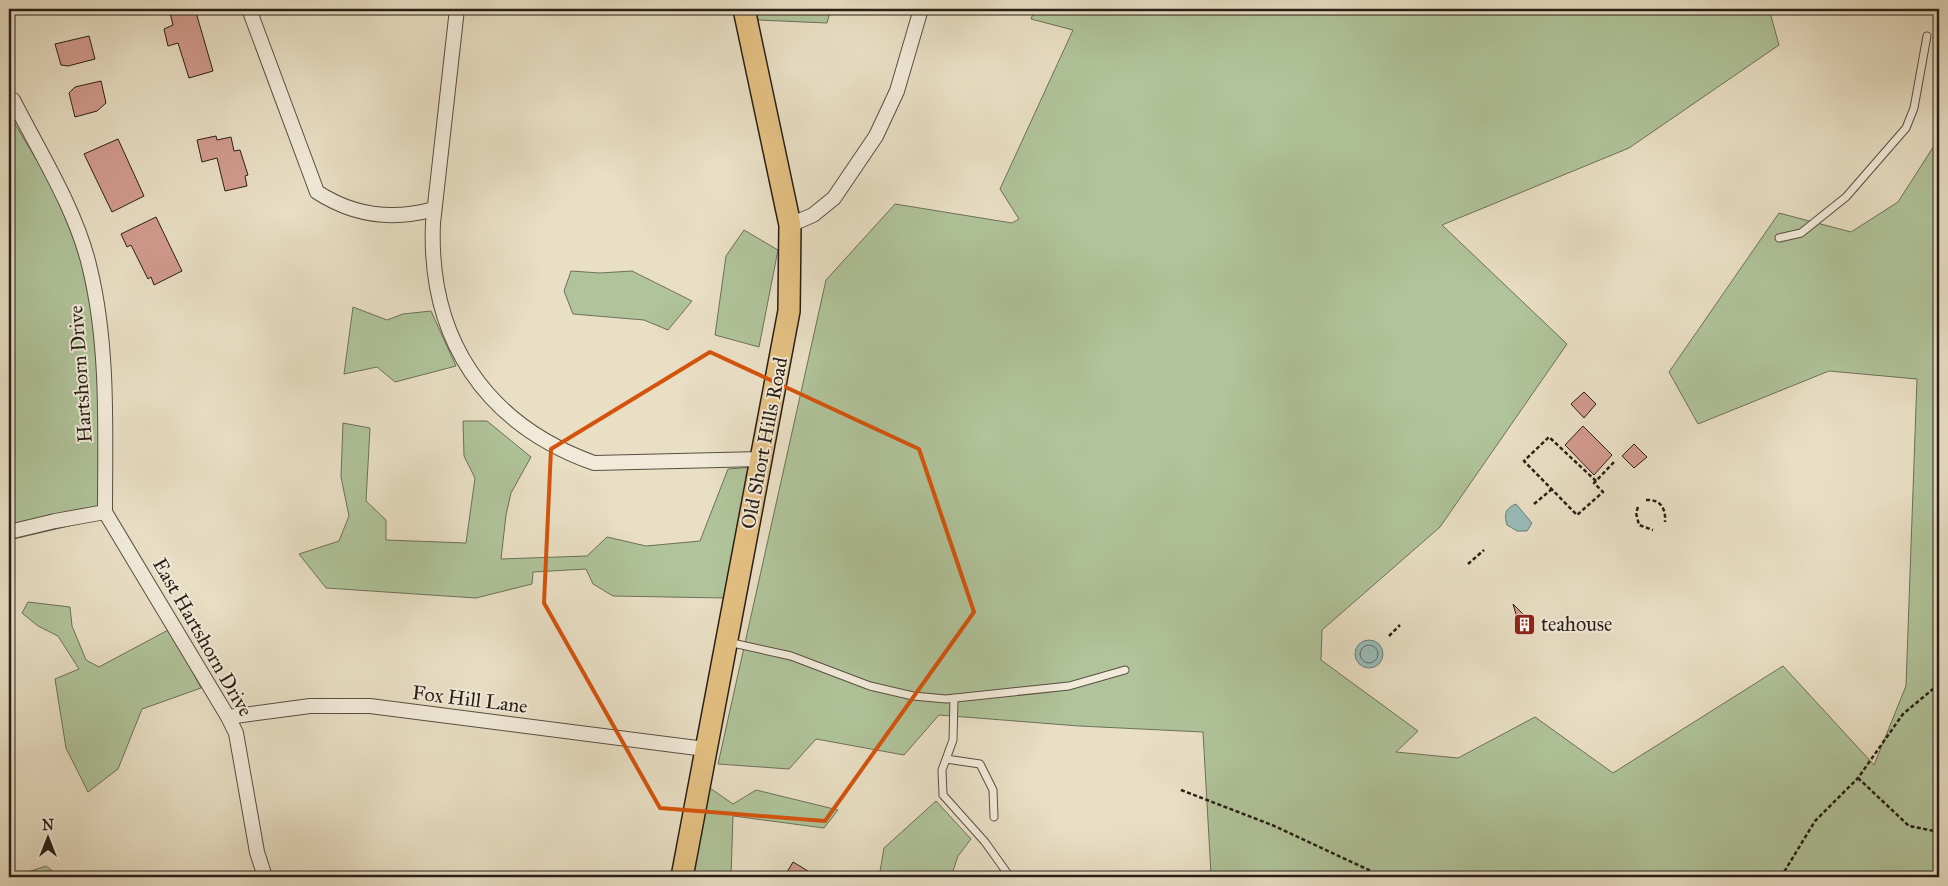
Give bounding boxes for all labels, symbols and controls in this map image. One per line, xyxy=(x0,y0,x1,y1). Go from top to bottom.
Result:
street label: Hartshorn Drive xyxy=(63,304,97,444)
street label: Old Short Hills Road xyxy=(736,355,792,531)
street label: East Hartshorn Drive xyxy=(148,553,258,721)
building icon: teahouse xyxy=(1513,612,1537,636)
place label: teahouse xyxy=(1541,612,1612,636)
street label: Fox Hill Lane xyxy=(411,680,529,718)
north arrow xyxy=(22,814,72,864)
text: N xyxy=(42,817,54,834)

